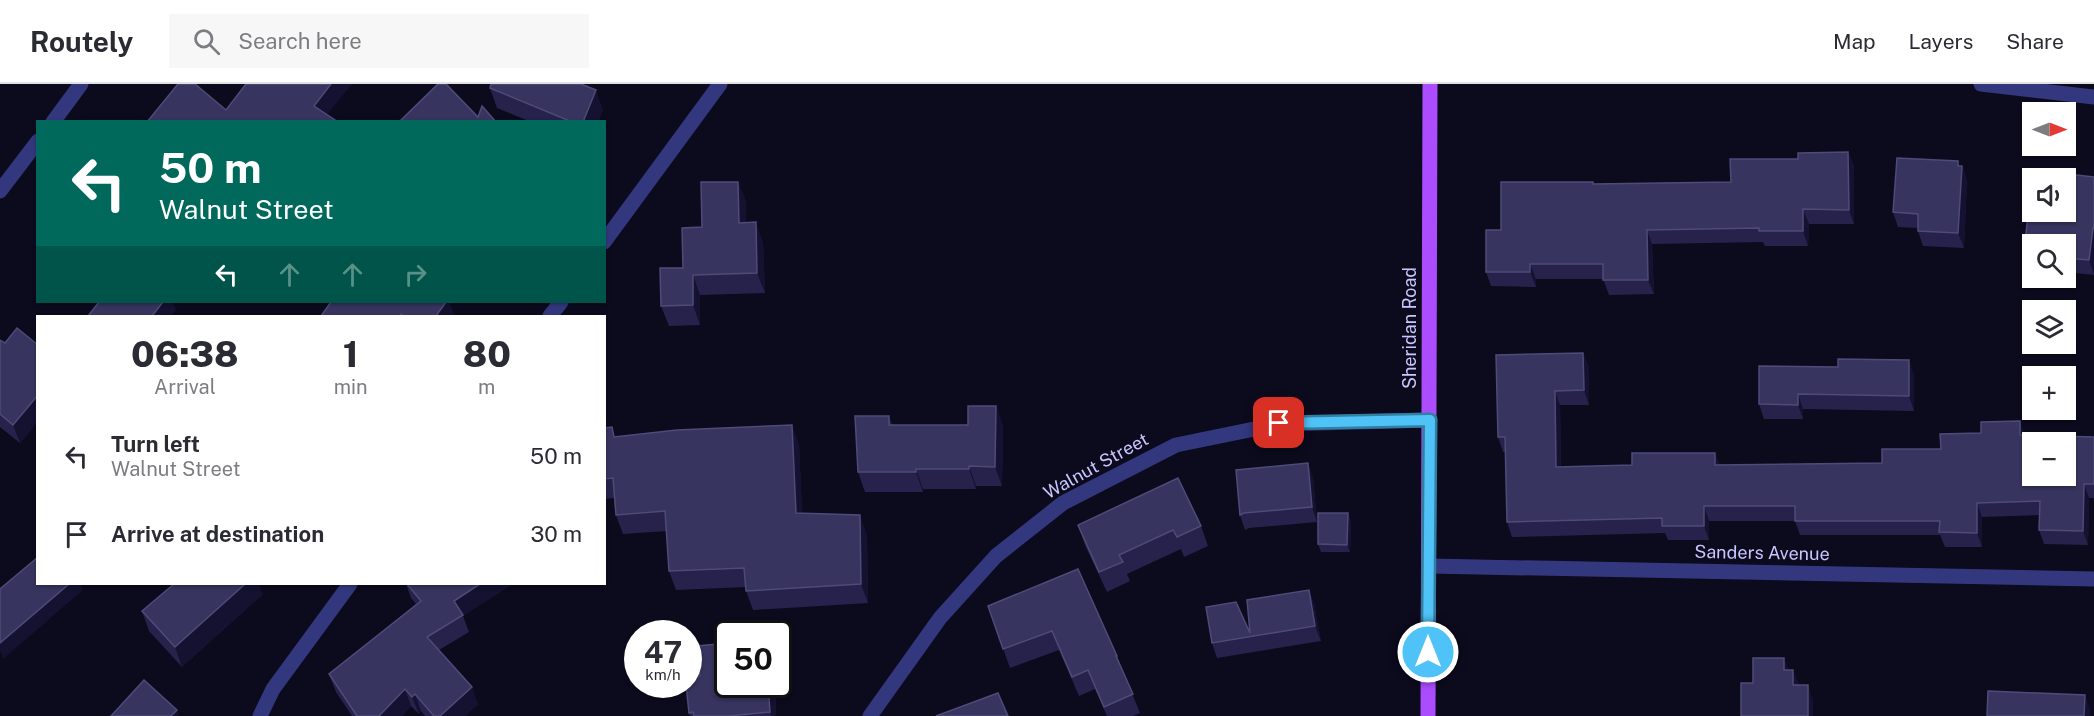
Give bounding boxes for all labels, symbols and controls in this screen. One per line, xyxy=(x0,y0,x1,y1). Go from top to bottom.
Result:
search box xyxy=(169,14,589,68)
text: Routely xyxy=(30,25,133,58)
icon: search xyxy=(190,25,223,58)
text: Search here xyxy=(238,28,362,54)
text: Map xyxy=(1833,29,1876,54)
text: Layers xyxy=(1909,29,1973,54)
text: Share xyxy=(2006,29,2064,54)
north arrow xyxy=(2022,102,2076,156)
map controls xyxy=(2022,102,2076,486)
text: 50 m xyxy=(159,143,262,192)
icon: left xyxy=(60,144,138,222)
button: sound xyxy=(2022,168,2076,222)
text: Walnut Street xyxy=(159,193,334,225)
button: search xyxy=(2022,234,2076,288)
icon: left xyxy=(210,258,243,291)
icon: ahead xyxy=(273,258,306,291)
icon: ahead xyxy=(336,258,369,291)
icon: right xyxy=(399,258,432,291)
street label: Sheridan Road xyxy=(1399,267,1420,389)
button: layers xyxy=(2022,300,2076,354)
text: 06:38 xyxy=(131,333,239,375)
text: 1 xyxy=(343,333,359,375)
text: 80 xyxy=(463,333,511,375)
button: + xyxy=(2022,366,2076,420)
text: Arrival xyxy=(154,375,216,399)
text: min xyxy=(334,375,368,399)
text: m xyxy=(478,375,495,399)
pin xyxy=(1253,397,1304,448)
icon: arrive xyxy=(1262,406,1295,439)
street label: Walnut Street xyxy=(1040,428,1152,503)
text: Turn left xyxy=(111,431,200,457)
button: − xyxy=(2022,432,2076,486)
icon: left xyxy=(60,440,93,473)
text: 50 m xyxy=(530,443,582,469)
text: Walnut Street xyxy=(111,457,240,481)
icon: arrive xyxy=(60,518,93,551)
text: Arrive at destination xyxy=(111,521,324,547)
text: 30 m xyxy=(530,521,582,547)
street label: Sanders Avenue xyxy=(1694,541,1830,564)
speed limit sign: 50 xyxy=(714,620,792,698)
position arrow xyxy=(1396,620,1460,684)
text: 47 xyxy=(644,634,682,670)
text: km/h xyxy=(645,666,681,683)

